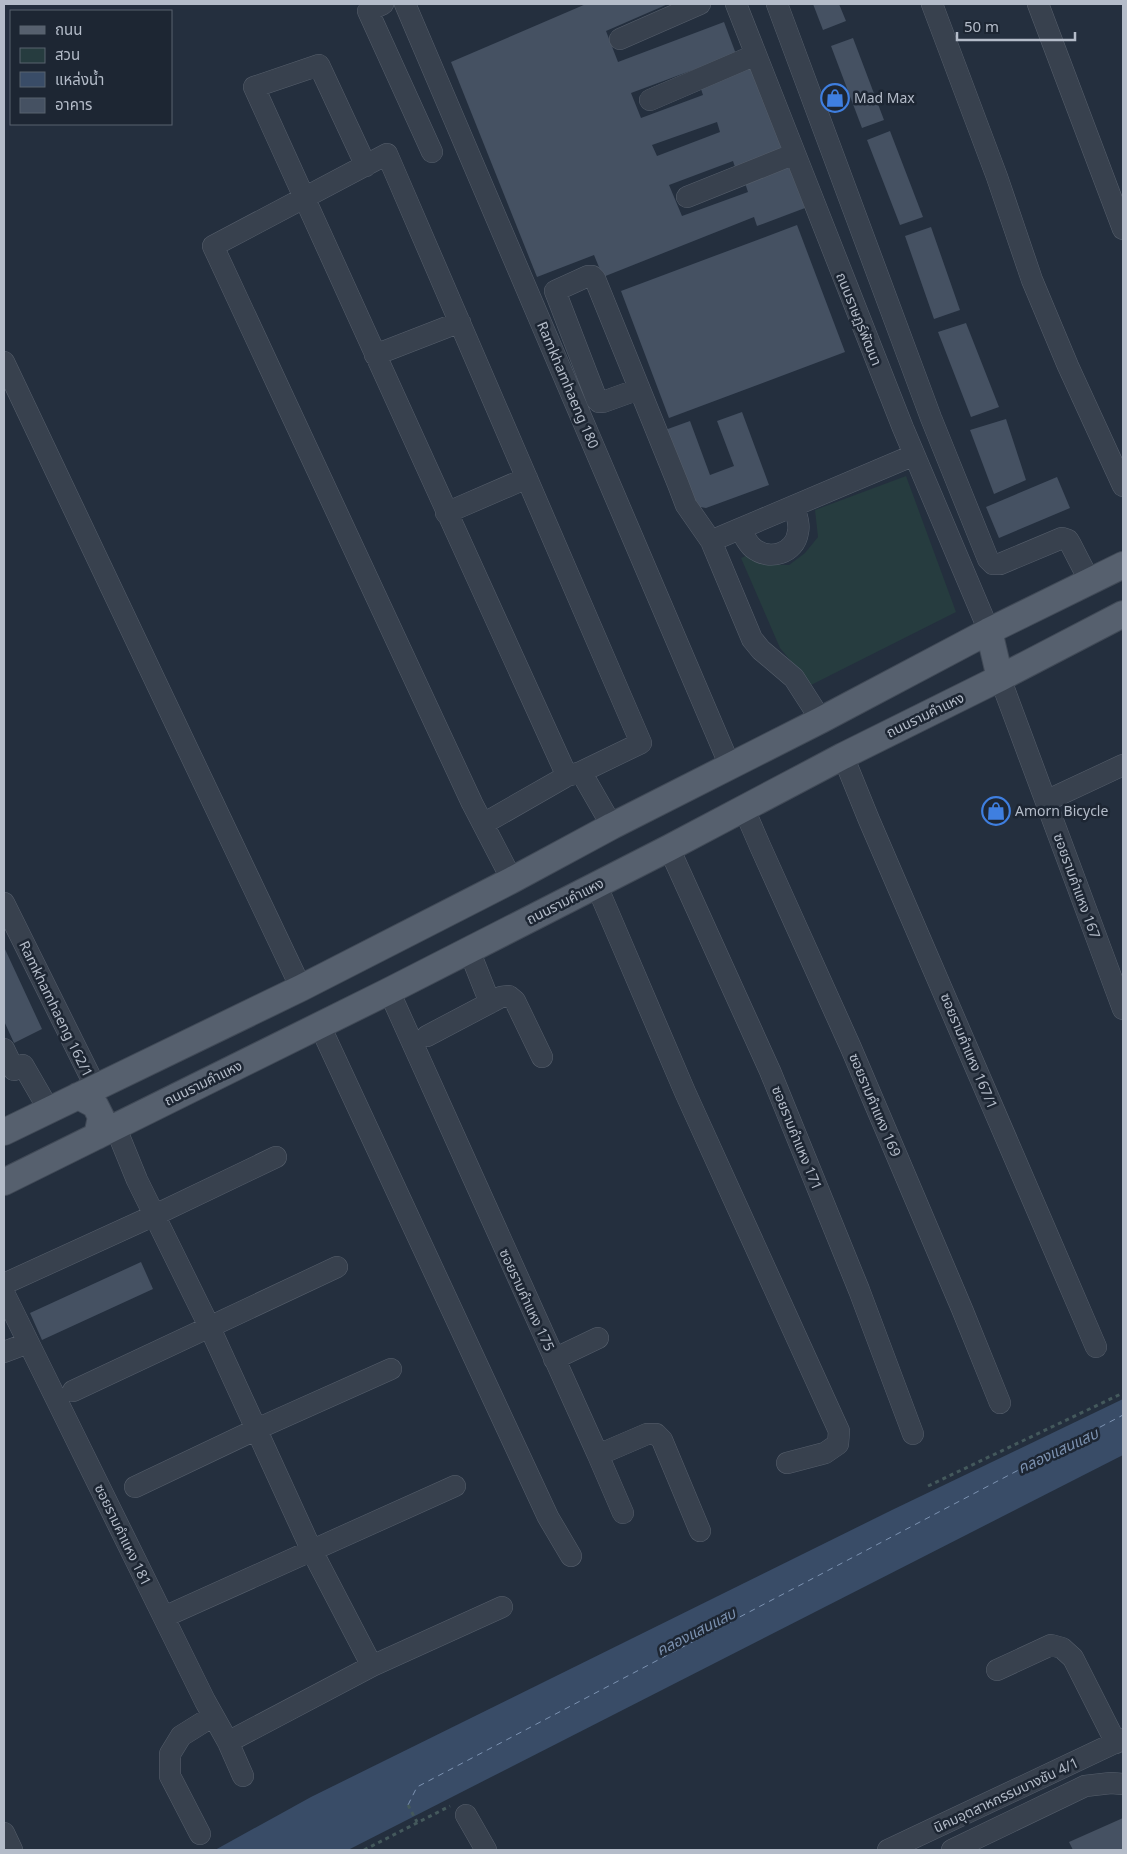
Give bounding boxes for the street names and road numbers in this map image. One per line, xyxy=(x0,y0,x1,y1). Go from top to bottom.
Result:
street label: ถนนราษฏร์พัฒนา xyxy=(832,269,887,368)
street label: Ramkhamhaeng 180 xyxy=(533,318,604,451)
street label: ถนนรามคำแหง xyxy=(883,687,967,742)
street label: ซอยรามคำแหง 167 xyxy=(1050,830,1105,941)
street label: ถนนรามคำแหง xyxy=(523,873,607,928)
street label: Ramkhamhaeng 162/1 xyxy=(15,938,98,1080)
street label: ซอยรามคำแหง 167/1 xyxy=(936,990,1002,1112)
street label: ซอยรามคำแหง 169 xyxy=(845,1050,906,1160)
street label: ถนนรามคำแหง xyxy=(161,1055,245,1110)
street label: ซอยรามคำแหง 171 xyxy=(768,1083,827,1193)
street label: ซอยรามคำแหง 175 xyxy=(495,1246,559,1354)
street label: ซอยรามคำแหง 181 xyxy=(91,1481,156,1589)
street label: นิคมอุตสาหกรรมบางชัน 4/1 xyxy=(930,1753,1081,1837)

